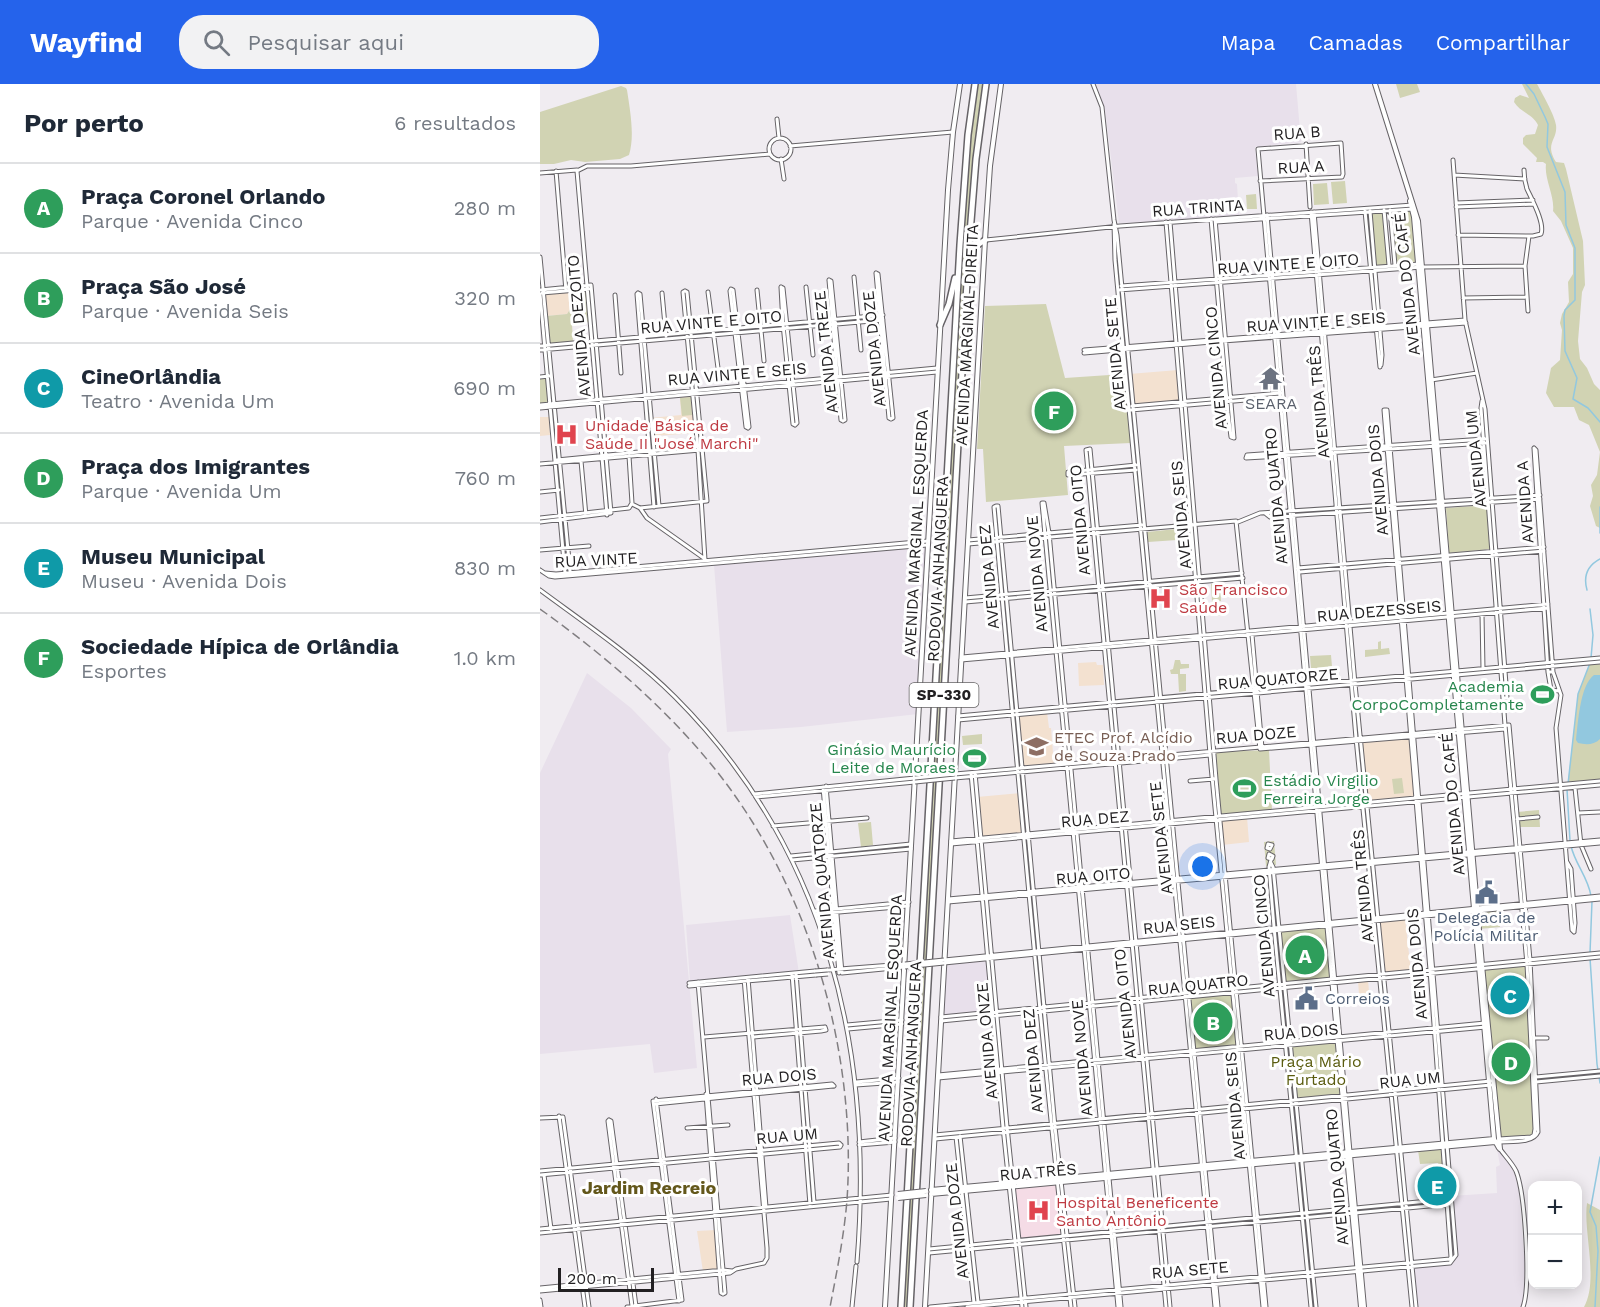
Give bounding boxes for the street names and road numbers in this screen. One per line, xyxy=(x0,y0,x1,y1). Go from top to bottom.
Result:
street label: RUA B xyxy=(1273,122,1321,144)
street label: RUA A xyxy=(1277,156,1325,178)
street label: RUA TRINTA xyxy=(1151,195,1245,221)
street label: AVENIDA DO CAFÉ xyxy=(1390,212,1424,356)
street label: AVENIDA MARGINAL DIREITA xyxy=(952,223,982,446)
street label: RUA VINTE E OITO xyxy=(1216,250,1360,278)
street label: AVENIDA DEZOITO xyxy=(563,254,595,398)
street label: AVENIDA TREZE xyxy=(810,290,842,414)
street label: AVENIDA DOZE xyxy=(858,290,890,408)
street label: AVENIDA SETE xyxy=(1101,297,1129,411)
street label: RUA VINTE E OITO xyxy=(639,306,783,338)
street label: AVENIDA CINCO xyxy=(1201,306,1231,430)
street label: RUA VINTE E SEIS xyxy=(1246,308,1386,336)
street label: AVENIDA TRÊS xyxy=(1305,345,1333,459)
street label: RUA VINTE E SEIS xyxy=(667,358,807,390)
street label: AVENIDA MARGINAL ESQUERDA xyxy=(900,408,932,657)
street label: AVENIDA UM xyxy=(1461,409,1491,509)
street label: AVENIDA DOIS xyxy=(1364,424,1392,536)
street label: AVENIDA QUATRO xyxy=(1261,427,1291,565)
street label: AVENIDA A xyxy=(1513,459,1537,544)
street label: AVENIDA SEIS xyxy=(1167,460,1195,570)
street label: AVENIDA OITO xyxy=(1066,464,1094,576)
street label: RODOVIA ANHANGUERA xyxy=(924,475,952,663)
street label: AVENIDA NOVE xyxy=(1022,515,1052,633)
street label: AVENIDA DEZ xyxy=(975,524,1003,630)
street label: RUA VINTE xyxy=(554,548,638,572)
street label: RUA DEZESSEIS xyxy=(1316,596,1442,626)
street label: RUA QUATORZE xyxy=(1217,664,1339,694)
road number: SP-330 xyxy=(910,683,978,707)
street label: RUA DOZE xyxy=(1215,722,1297,748)
street label: AVENIDA DO CAFÉ xyxy=(1437,732,1469,876)
street label: AVENIDA SETE xyxy=(1146,781,1176,895)
street label: AVENIDA QUATORZE xyxy=(806,802,838,960)
street label: RUA DEZ xyxy=(1060,807,1130,831)
street label: AVENIDA TRÊS xyxy=(1349,829,1377,943)
street label: RUA OITO xyxy=(1055,863,1131,889)
street label: AVENIDA CINCO xyxy=(1249,874,1279,998)
street label: AVENIDA MARGINAL ESQUERDA xyxy=(874,893,906,1142)
street label: AVENIDA DOIS xyxy=(1403,908,1431,1020)
street label: RUA SEIS xyxy=(1142,912,1216,938)
street label: AVENIDA OITO xyxy=(1110,948,1140,1060)
street label: RODOVIA ANHANGUERA xyxy=(897,960,925,1148)
street label: RUA QUATRO xyxy=(1147,970,1249,1000)
street label: AVENIDA ONZE xyxy=(972,982,1002,1100)
street label: AVENIDA NOVE xyxy=(1067,999,1097,1117)
street label: AVENIDA DEZ xyxy=(1019,1008,1047,1114)
street label: RUA DOIS xyxy=(1263,1019,1339,1045)
street label: AVENIDA SEIS xyxy=(1221,1051,1249,1161)
street label: RUA DOIS xyxy=(741,1064,817,1090)
street label: RUA UM xyxy=(1378,1067,1442,1093)
street label: AVENIDA QUATRO xyxy=(1322,1108,1352,1246)
street label: RUA UM xyxy=(755,1124,819,1148)
street label: RUA TRÊS xyxy=(999,1159,1077,1185)
street label: AVENIDA DOZE xyxy=(941,1162,973,1280)
street label: RUA SETE xyxy=(1151,1257,1229,1283)

